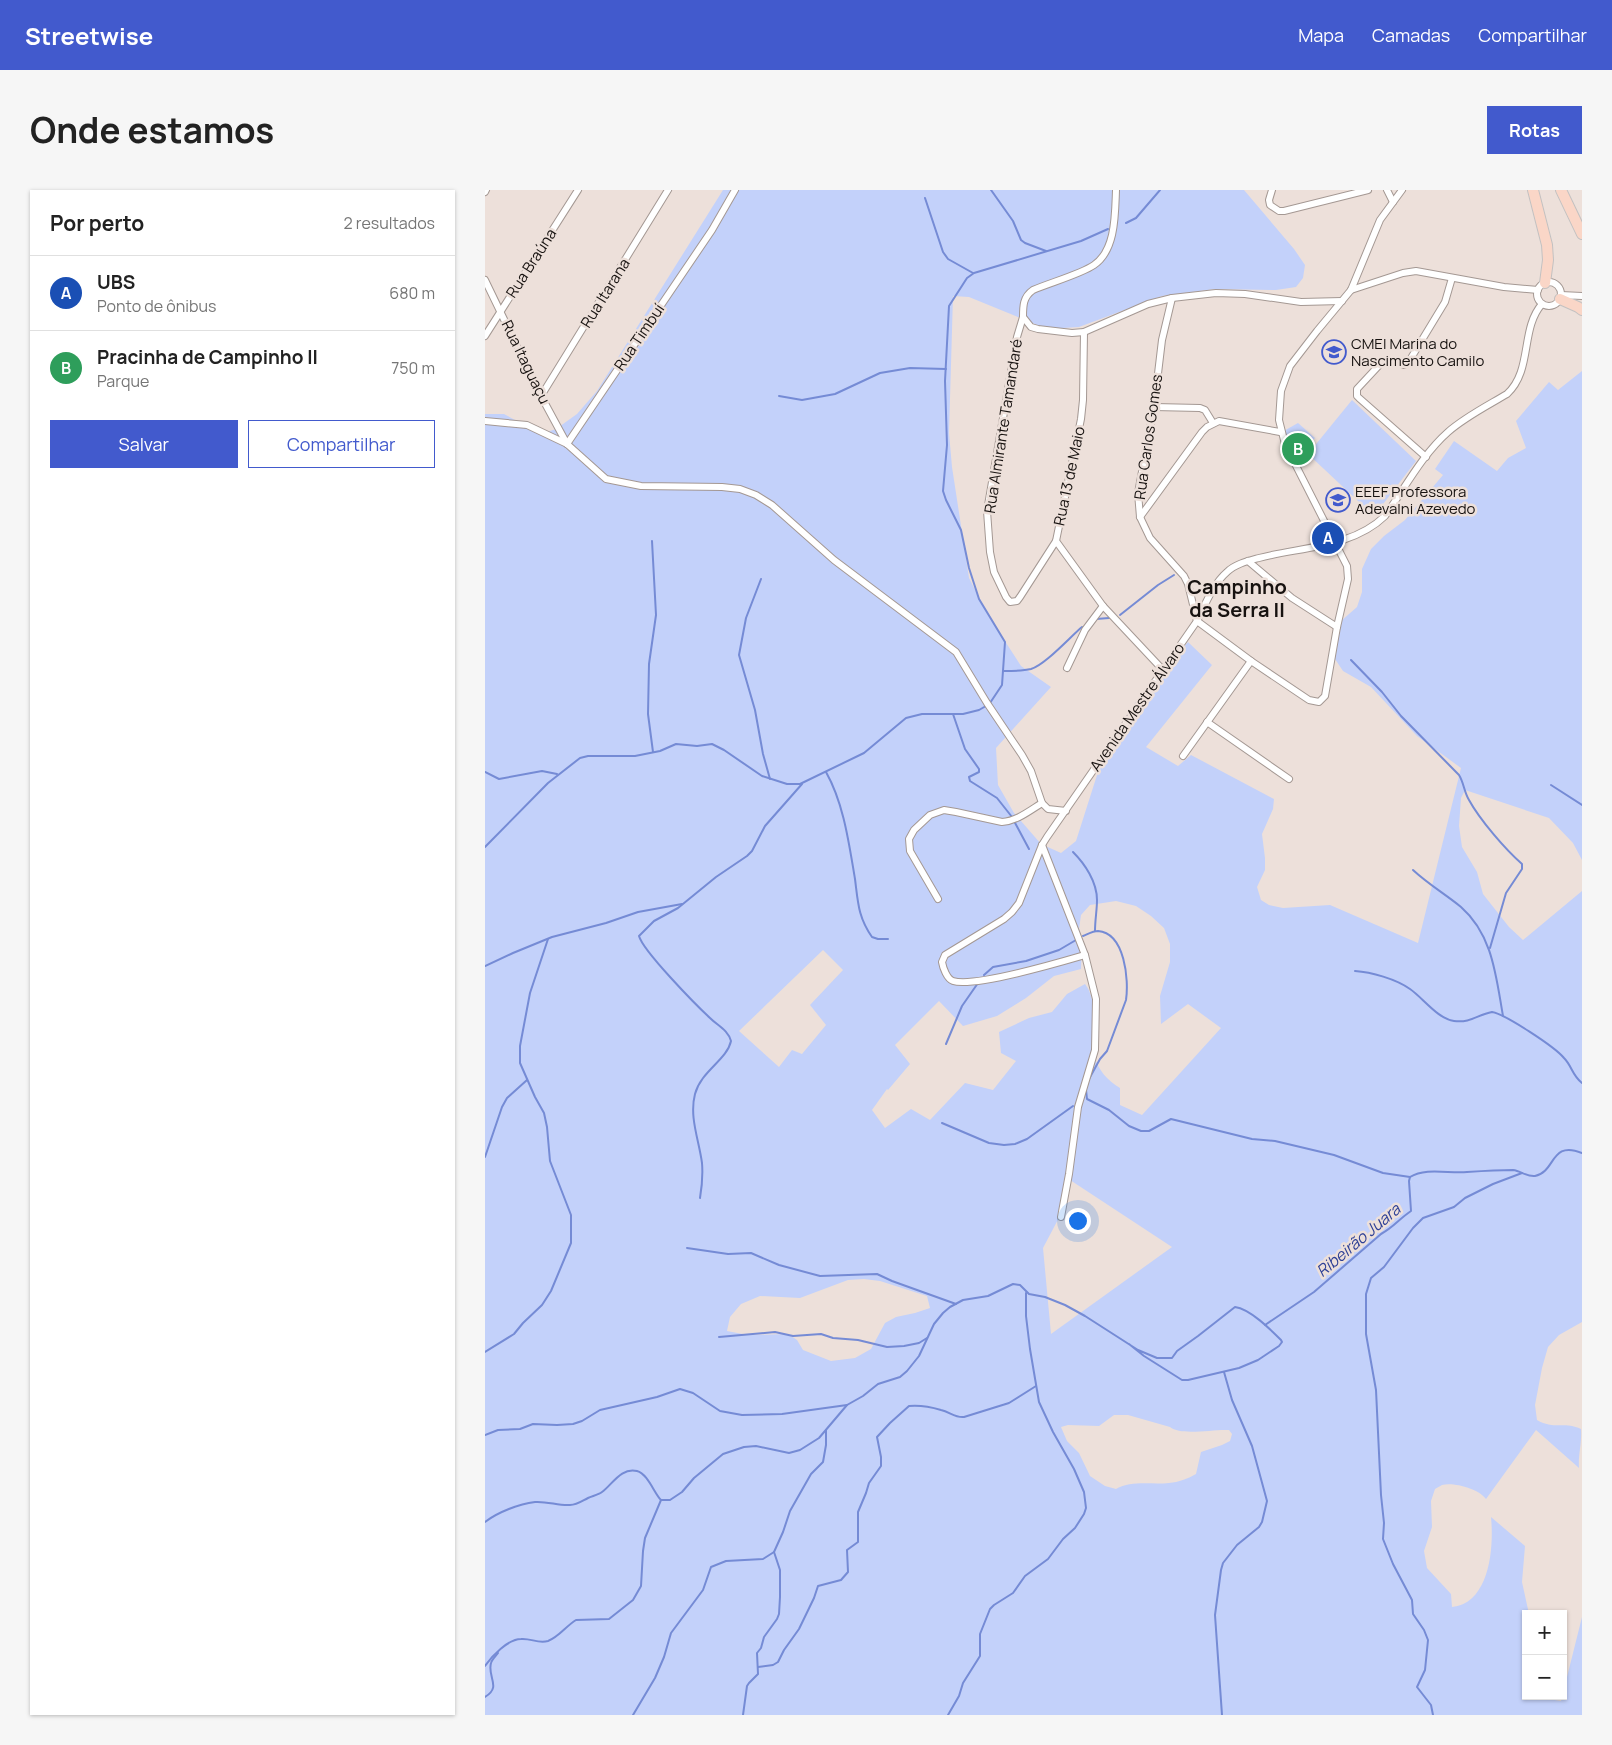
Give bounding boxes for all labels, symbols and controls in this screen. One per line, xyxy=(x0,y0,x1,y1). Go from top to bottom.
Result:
text: Streetwise xyxy=(25,19,153,52)
text: Mapa xyxy=(1298,23,1344,47)
text: Camadas xyxy=(1372,23,1450,47)
text: Compartilhar xyxy=(1478,23,1587,47)
text: Onde estamos xyxy=(30,106,274,154)
button: Rotas xyxy=(1487,106,1582,154)
text: Por perto xyxy=(50,209,144,237)
text: 2 resultados xyxy=(344,212,435,234)
street label: Rua Braúna xyxy=(501,224,561,302)
street label: Rua Itarana xyxy=(575,254,635,332)
text: UBS xyxy=(97,269,135,295)
text: A xyxy=(61,282,71,304)
text: 680 m xyxy=(389,282,435,304)
text: Ponto de ônibus xyxy=(97,295,216,317)
street label: Rua Timbuí xyxy=(609,299,669,374)
street label: Rua Itaguaçu xyxy=(497,317,555,407)
place label: CMEI Marina do Nascimento Camilo xyxy=(1351,333,1485,371)
street label: Rua Almirante Tamandaré xyxy=(979,337,1027,515)
school or university icon: CMEI Marina do Nascimento Camilo xyxy=(1321,339,1347,365)
text: Pracinha de Campinho II xyxy=(97,344,318,370)
text: B xyxy=(61,357,71,379)
text: 750 m xyxy=(391,357,435,379)
text: Parque xyxy=(97,370,149,392)
street label: Rua Carlos Gomes xyxy=(1129,373,1167,501)
button: Salvar xyxy=(50,420,238,468)
button: Compartilhar xyxy=(248,420,435,468)
street label: Rua 13 de Maio xyxy=(1048,424,1090,527)
pin: B xyxy=(1282,430,1314,468)
place label: EEEF Professora Adevalni Azevedo xyxy=(1355,481,1476,519)
school or university icon: EEEF Professora Adevalni Azevedo xyxy=(1325,487,1351,513)
pin: A xyxy=(1312,519,1344,557)
district label: Campinho da Serra II xyxy=(1187,573,1287,623)
street label: Avenida Mestre Álvaro xyxy=(1085,638,1189,775)
water label: Ribeirão Juara xyxy=(1311,1198,1406,1282)
your location xyxy=(1065,1208,1091,1234)
map controls xyxy=(1522,1610,1567,1700)
button: + xyxy=(1522,1610,1567,1655)
button: − xyxy=(1522,1655,1567,1700)

